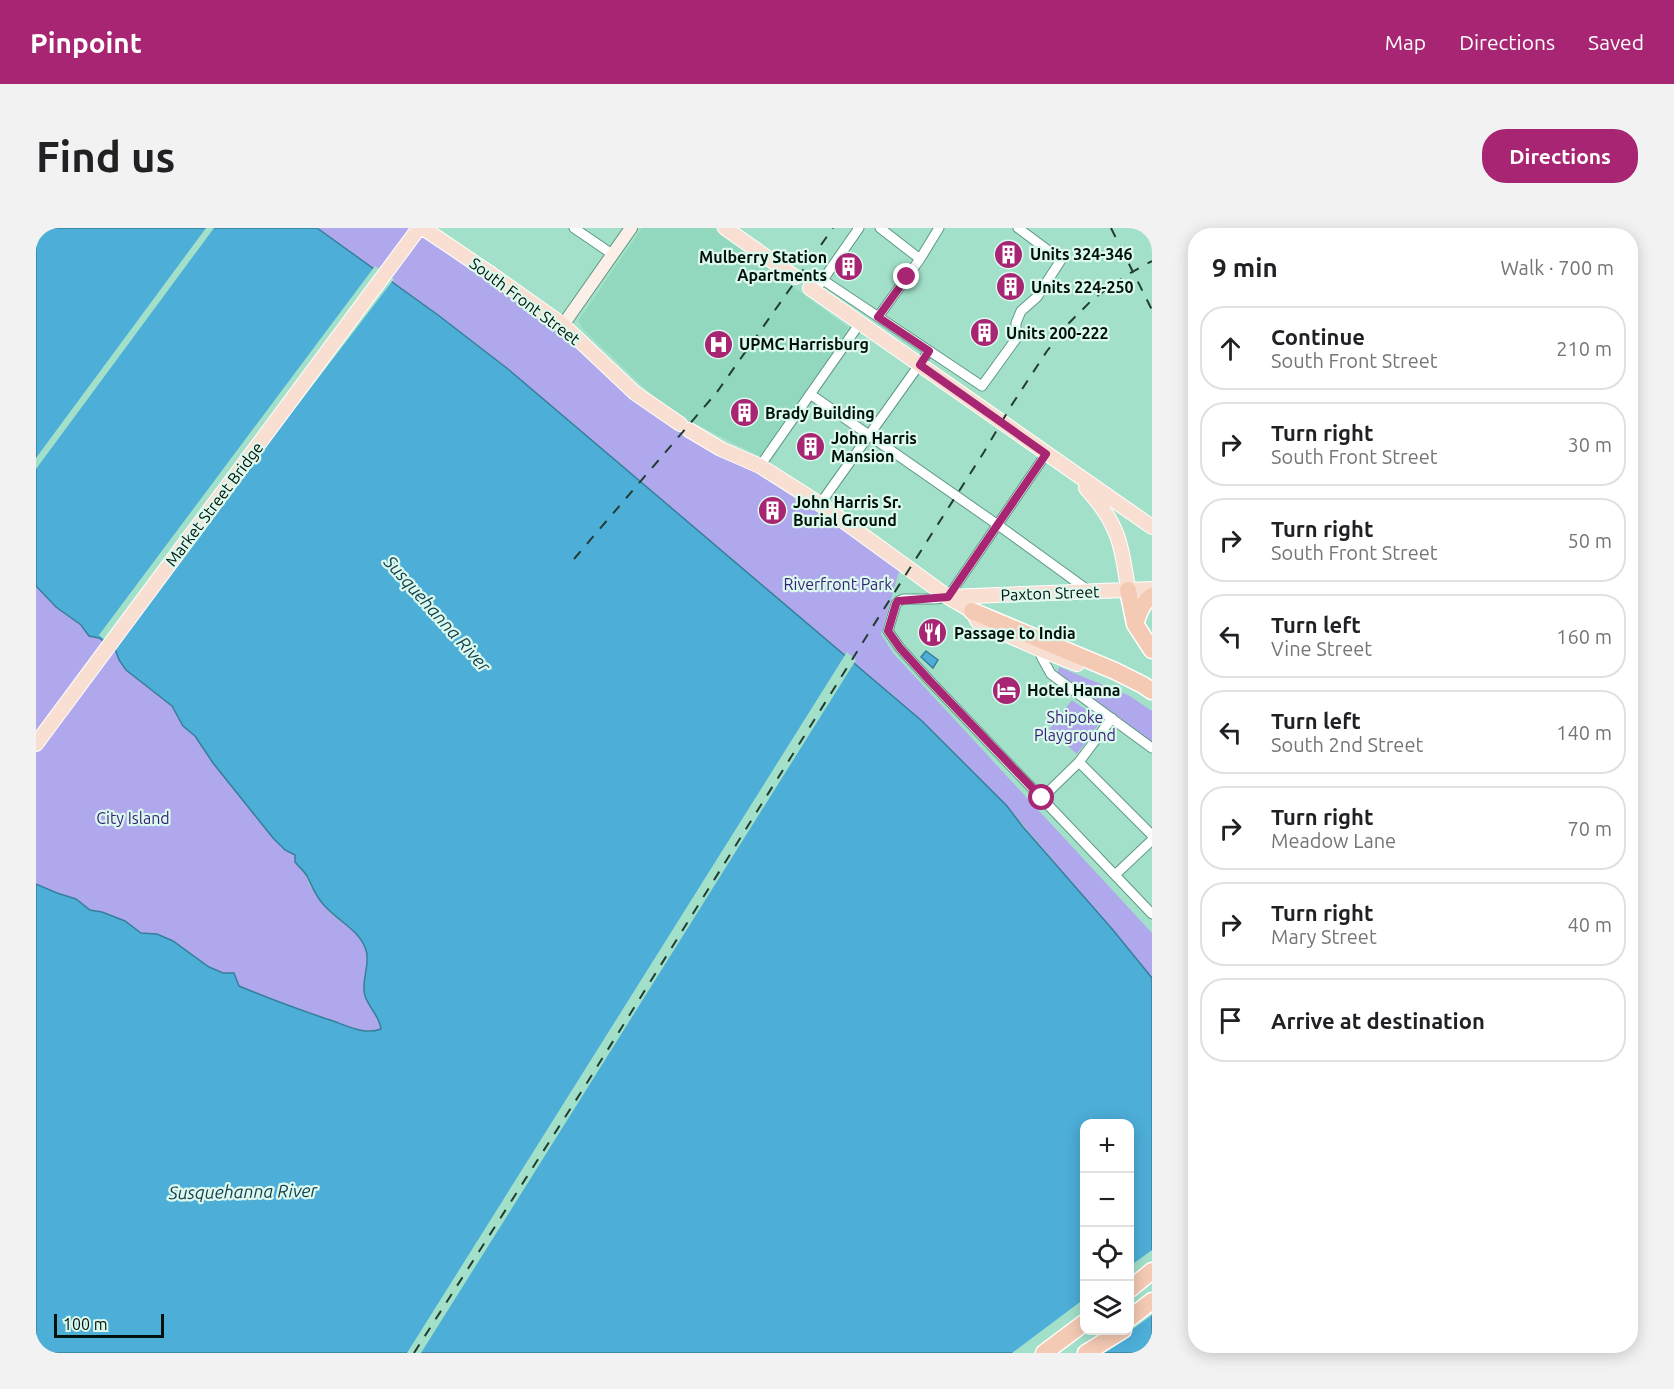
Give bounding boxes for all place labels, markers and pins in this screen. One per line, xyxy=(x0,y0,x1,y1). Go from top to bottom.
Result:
building icon: Units 324-346 xyxy=(993,238,1025,270)
place label: Units 324-346 xyxy=(1030,245,1133,263)
place label: Mulberry Station Apartments xyxy=(699,248,827,284)
building icon: Mulberry Station Apartments xyxy=(832,250,864,282)
building icon: Units 224-250 xyxy=(994,271,1026,303)
place label: Units 224-250 xyxy=(1031,278,1134,296)
building icon: Units 200-222 xyxy=(969,317,1001,349)
place label: Units 200-222 xyxy=(1006,324,1109,342)
hospital icon: UPMC Harrisburg xyxy=(702,328,734,360)
place label: UPMC Harrisburg xyxy=(739,335,869,353)
building icon: Brady Building xyxy=(728,397,760,429)
place label: Brady Building xyxy=(765,404,875,422)
place label: John Harris Mansion xyxy=(831,429,917,465)
building icon: John Harris Mansion xyxy=(794,431,826,463)
place label: John Harris Sr. Burial Ground xyxy=(793,493,901,529)
building icon: John Harris Sr. Burial Ground xyxy=(756,495,788,527)
restaurant icon: Passage to India xyxy=(917,617,949,649)
place label: Passage to India xyxy=(954,624,1076,642)
hotel icon: Hotel Hanna xyxy=(990,674,1022,706)
place label: Hotel Hanna xyxy=(1027,681,1120,699)

